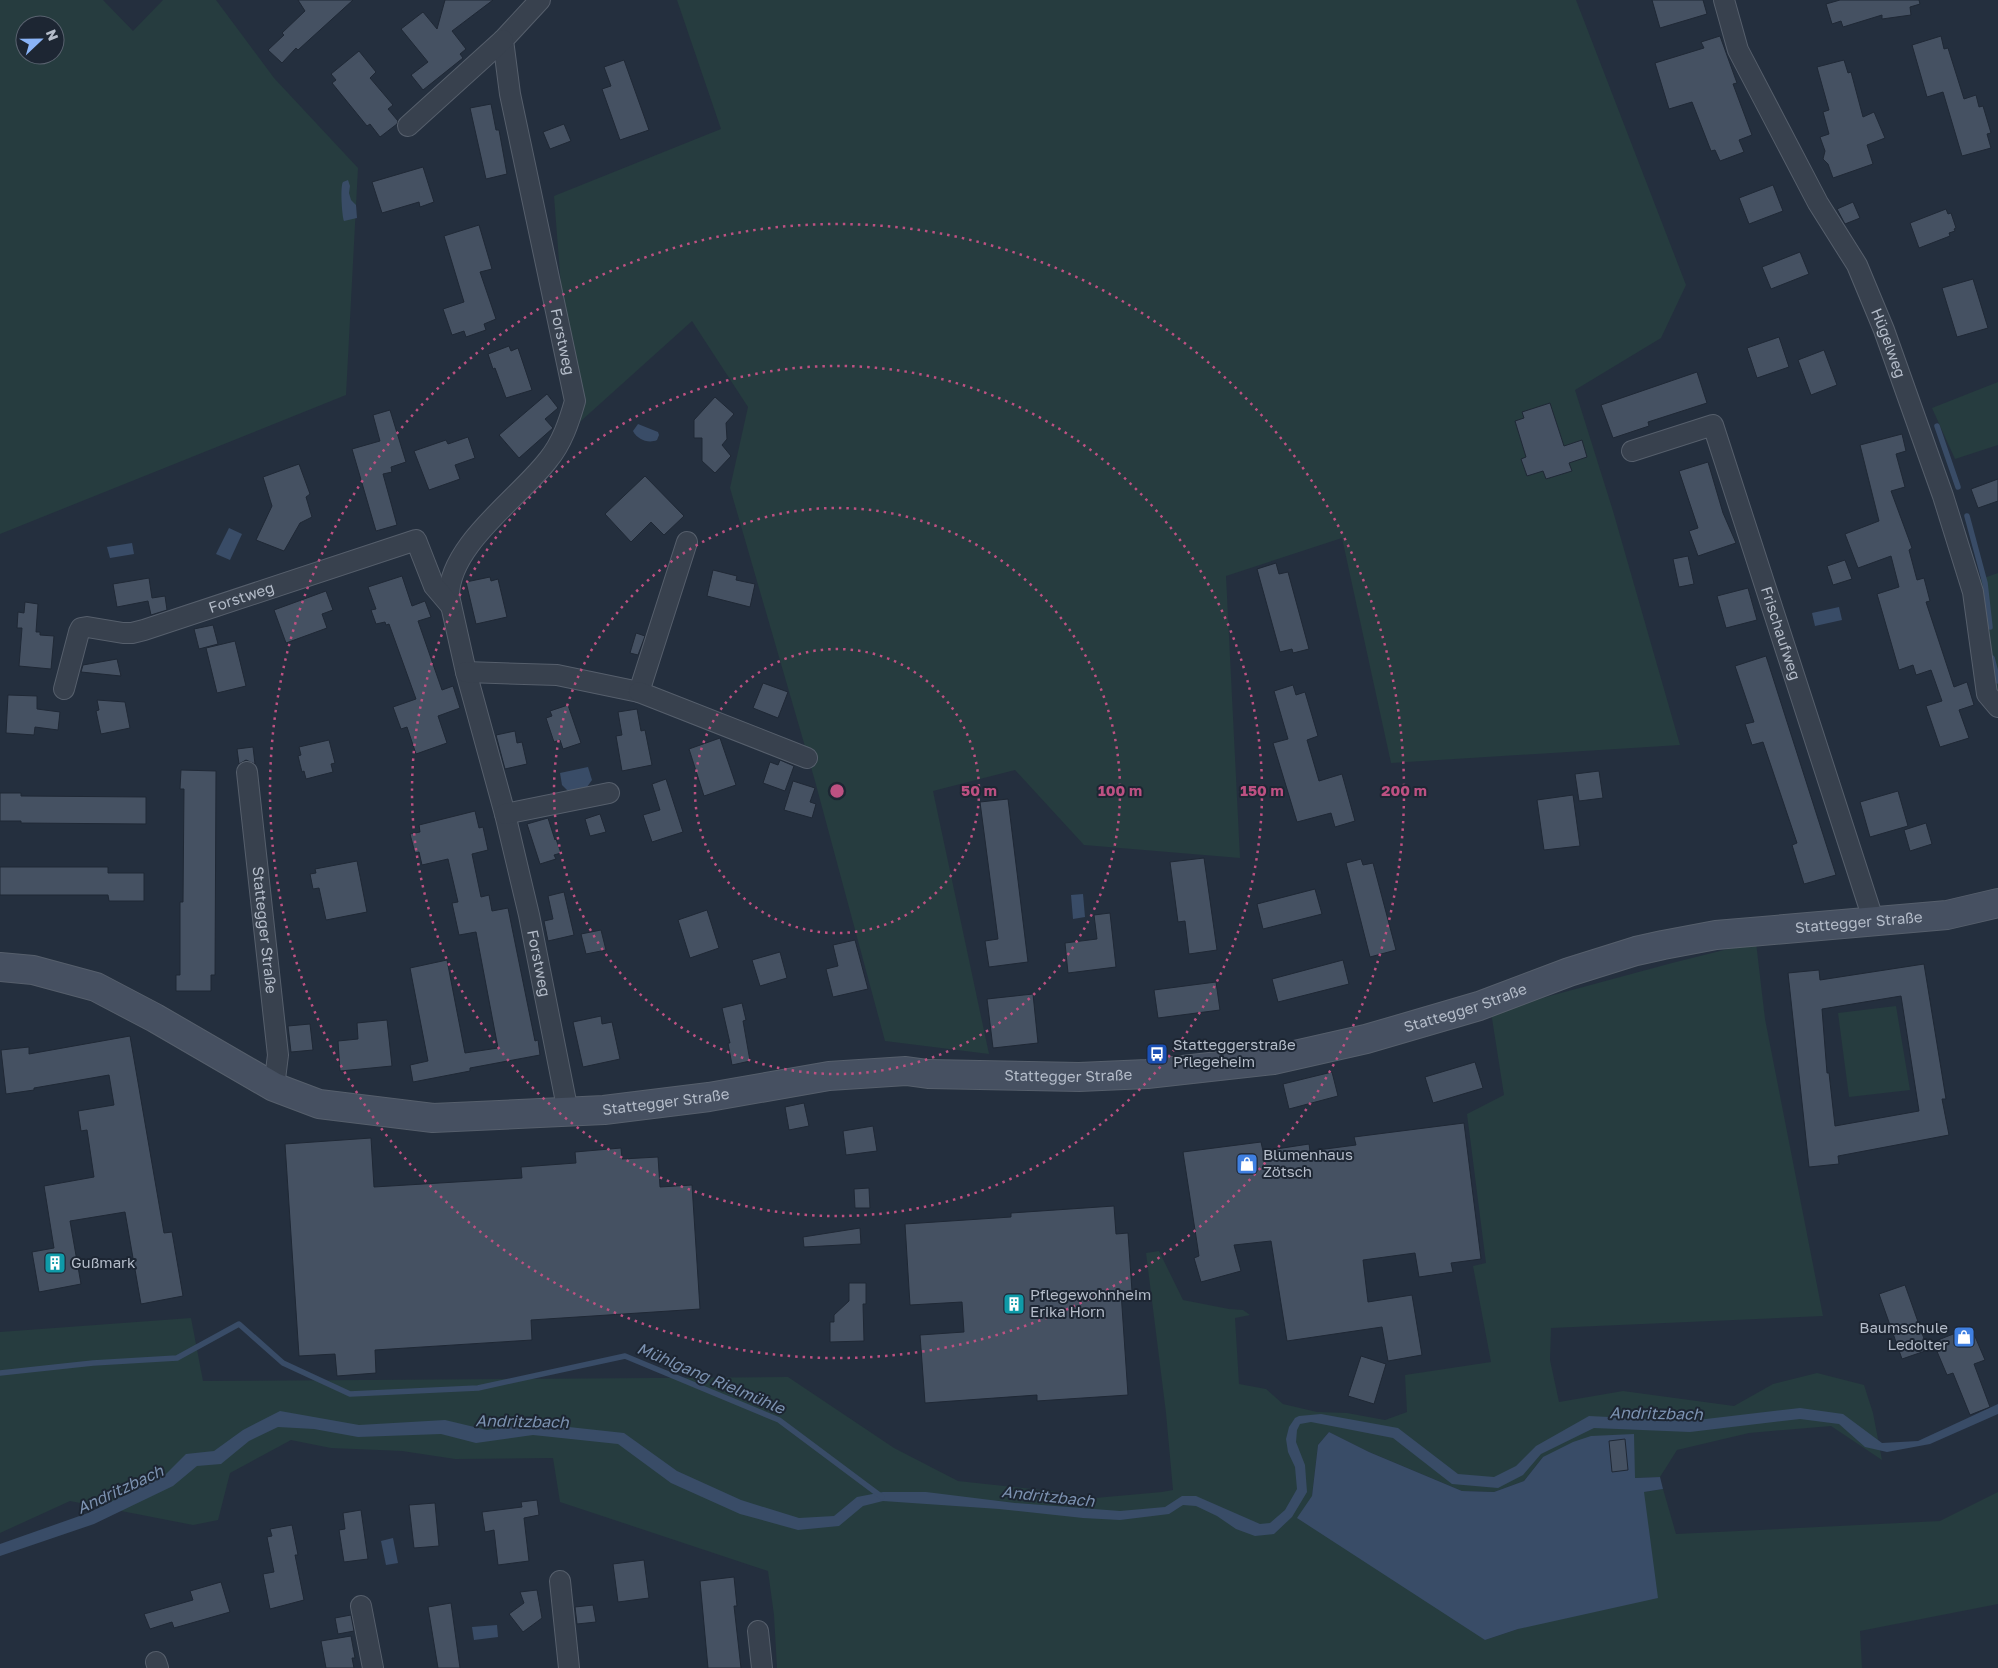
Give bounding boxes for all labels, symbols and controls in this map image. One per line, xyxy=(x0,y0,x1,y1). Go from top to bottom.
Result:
north arrow xyxy=(15,15,65,65)
text: N xyxy=(43,27,62,43)
street label: Hügelweg xyxy=(1868,305,1910,380)
street label: Forstweg xyxy=(548,306,579,376)
street label: Forstweg xyxy=(206,578,276,616)
street label: Frischaufweg xyxy=(1758,584,1805,682)
text: 50 m xyxy=(961,781,997,799)
text: 100 m xyxy=(1098,781,1142,799)
text: 150 m xyxy=(1240,781,1284,799)
text: 200 m xyxy=(1381,781,1427,799)
centre of rings xyxy=(828,782,846,800)
street label: Stattegger Straße xyxy=(249,865,281,995)
street label: Stattegger Straße xyxy=(1794,907,1924,936)
street label: Forstweg xyxy=(524,928,555,998)
street label: Stattegger Straße xyxy=(1402,979,1529,1035)
place label: Statteggerstraße Pflegeheim xyxy=(1173,1035,1296,1070)
bus stop icon: Statteggerstraße Pflegeheim xyxy=(1145,1042,1169,1066)
street label: Stattegger Straße xyxy=(1004,1065,1133,1085)
street label: Stattegger Straße xyxy=(601,1084,731,1118)
place label: Blumenhaus Zötsch xyxy=(1263,1145,1353,1180)
shop icon: Blumenhaus Zötsch xyxy=(1235,1152,1259,1176)
building icon: Gußmark xyxy=(43,1251,67,1275)
place label: Gußmark xyxy=(71,1253,136,1271)
place label: Pflegewohnheim Erika Horn xyxy=(1030,1285,1151,1320)
building icon: Pflegewohnheim Erika Horn xyxy=(1002,1292,1026,1316)
place label: Baumschule Ledolter xyxy=(1859,1318,1948,1353)
shop icon: Baumschule Ledolter xyxy=(1952,1325,1976,1349)
water label: Mühlgang Rielmühle xyxy=(634,1338,789,1419)
water label: Andritzbach xyxy=(1609,1402,1704,1424)
water label: Andritzbach xyxy=(475,1410,570,1432)
water label: Andritzbach xyxy=(74,1460,168,1518)
water label: Andritzbach xyxy=(1001,1481,1097,1511)

